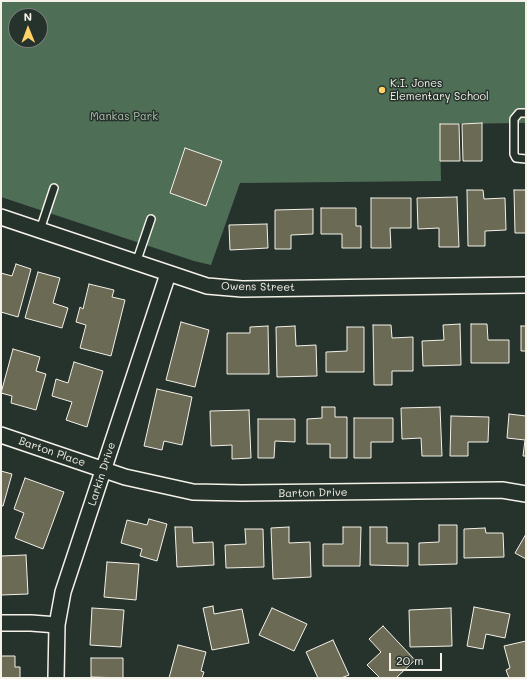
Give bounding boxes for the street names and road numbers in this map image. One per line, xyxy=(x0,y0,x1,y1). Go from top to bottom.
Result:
street label: Owens Street xyxy=(221,280,295,294)
street label: Barton Place xyxy=(17,434,87,470)
street label: Larkin Drive xyxy=(86,441,118,507)
street label: Barton Drive xyxy=(278,486,348,500)

